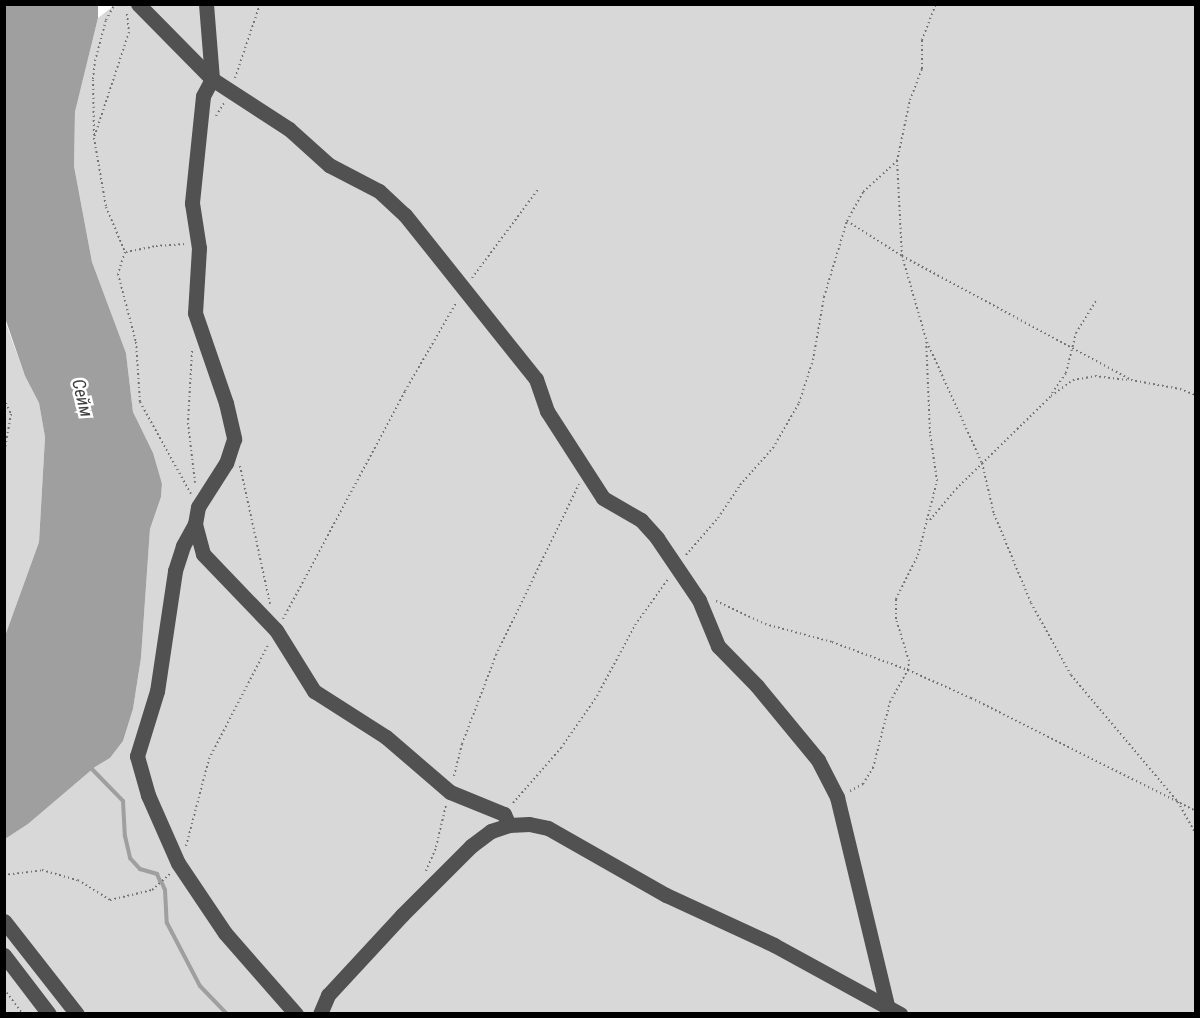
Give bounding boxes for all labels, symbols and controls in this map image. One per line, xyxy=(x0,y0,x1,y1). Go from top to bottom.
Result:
water label: Сейм xyxy=(67,377,97,419)

